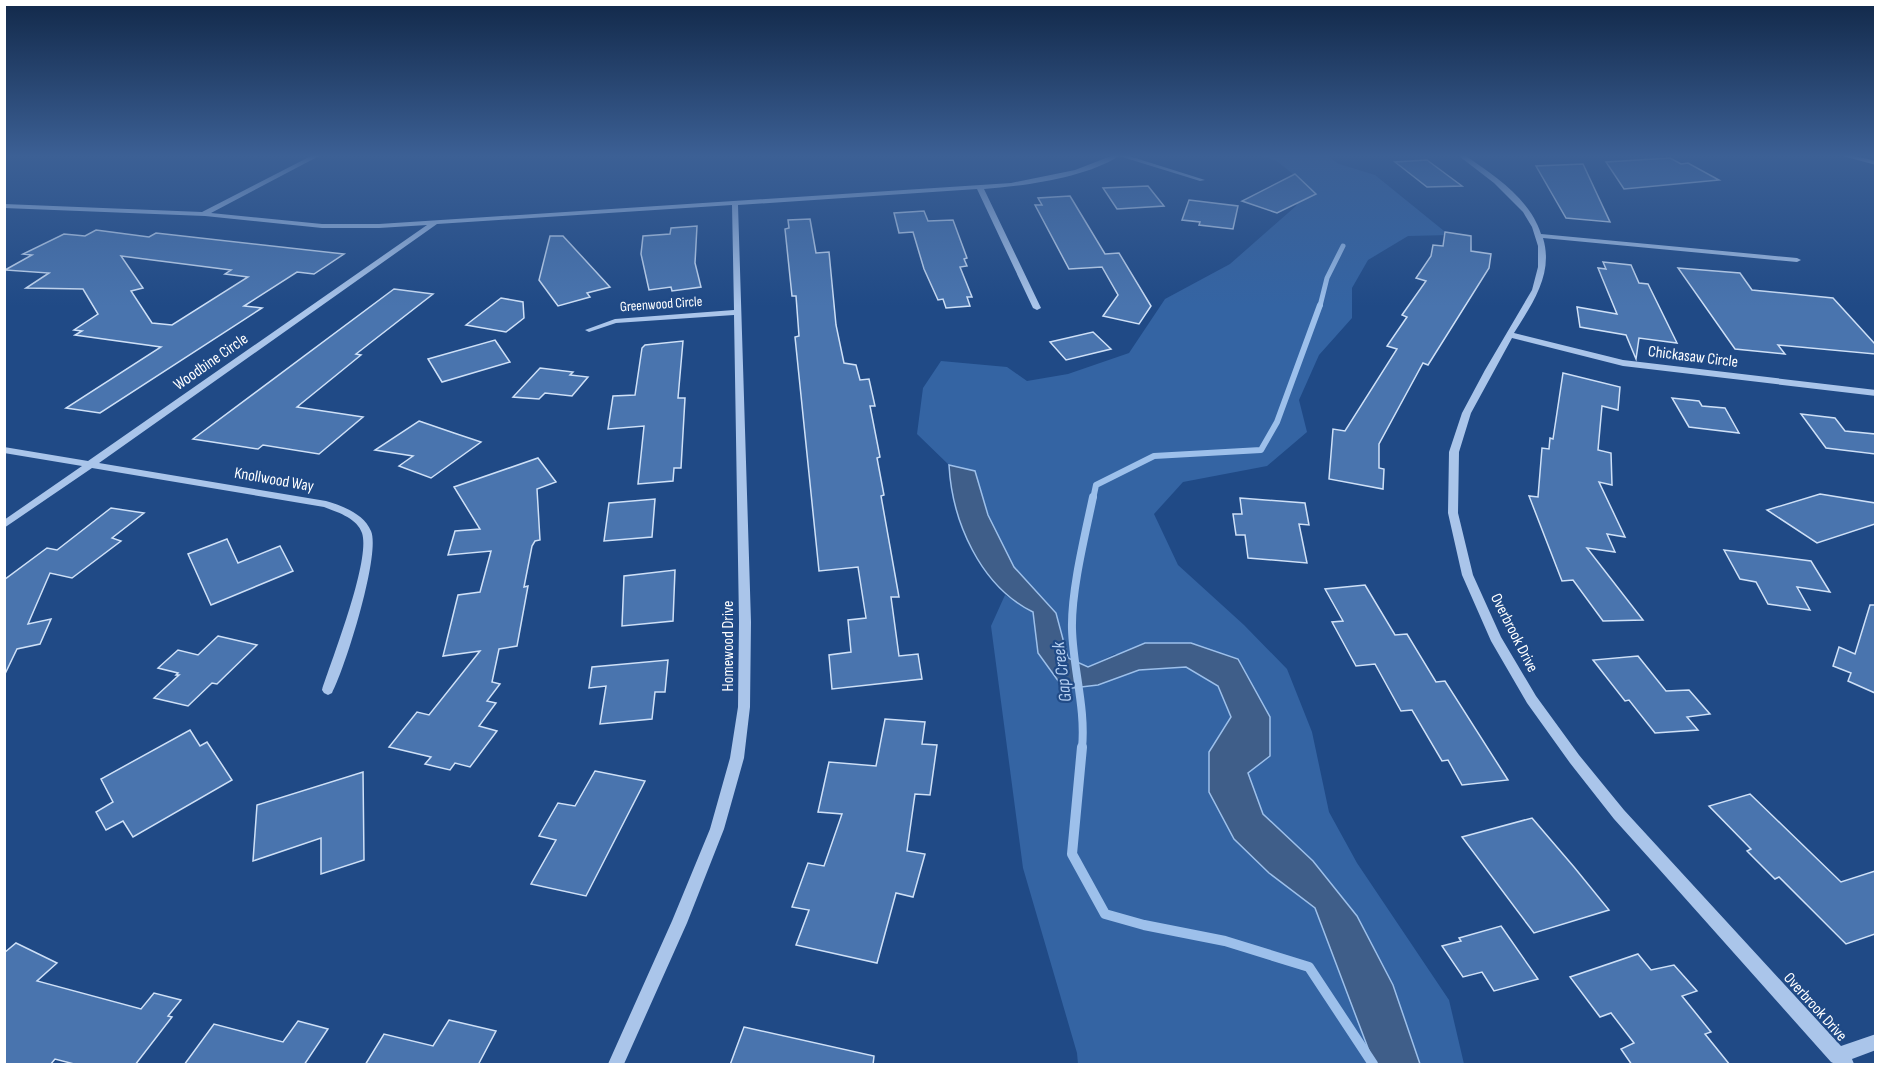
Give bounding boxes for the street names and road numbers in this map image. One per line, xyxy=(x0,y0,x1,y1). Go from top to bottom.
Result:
street label: Greenwood Circle xyxy=(619,293,703,315)
street label: Woodbine Circle xyxy=(170,329,252,395)
street label: Chickasaw Circle xyxy=(1647,342,1739,372)
street label: Knollwood Way xyxy=(233,464,315,496)
street label: Overbrook Drive xyxy=(1486,590,1542,676)
street label: Homewood Drive xyxy=(719,601,738,691)
street label: Overbrook Drive xyxy=(1779,969,1851,1045)

